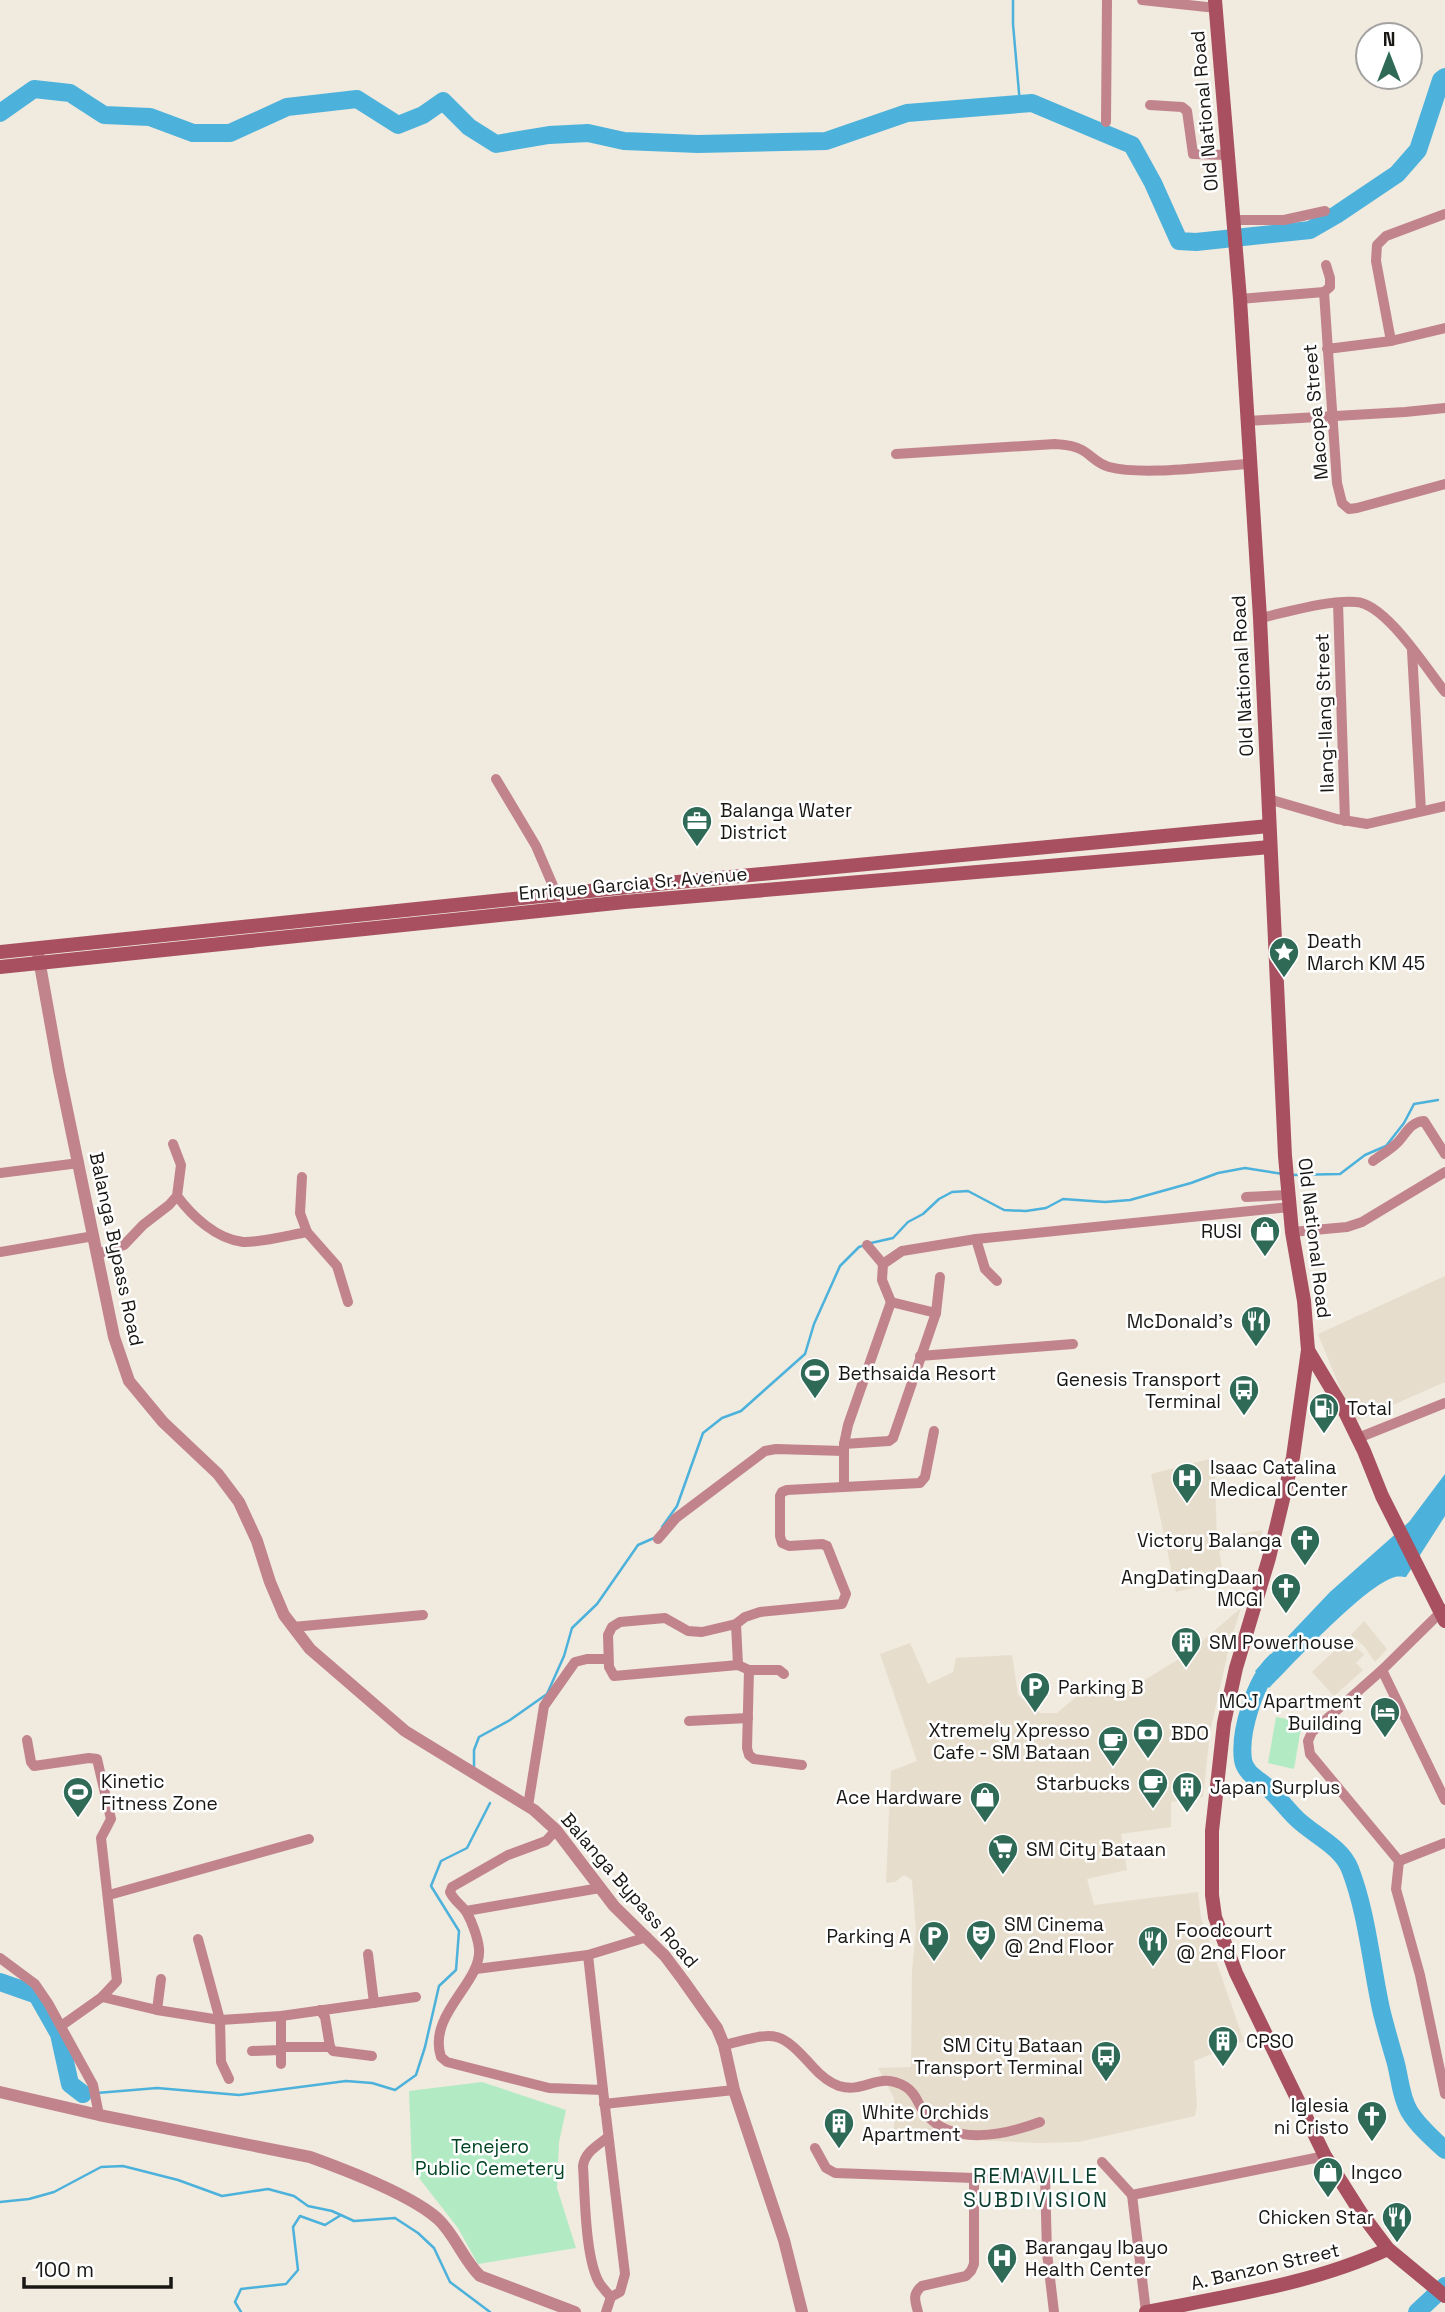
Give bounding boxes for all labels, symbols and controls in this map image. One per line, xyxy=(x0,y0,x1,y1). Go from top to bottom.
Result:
north arrow xyxy=(1354,21,1424,91)
text: N xyxy=(1383,27,1395,52)
street label: Old National Road xyxy=(1185,30,1224,192)
street label: Macopa Street xyxy=(1297,343,1334,481)
street label: Old National Road xyxy=(1226,595,1259,757)
street label: Ilang-Ilang Street xyxy=(1309,633,1340,793)
place label: Balanga Water District xyxy=(720,798,852,845)
office icon: Balanga Water District xyxy=(680,804,714,848)
street label: Enrique Garcia Sr. Avenue xyxy=(518,861,749,906)
place label: Death March KM 45 xyxy=(1307,929,1425,976)
place icon: Death March KM 45 xyxy=(1267,935,1301,979)
street label: Balanga Bypass Road xyxy=(84,1150,149,1348)
street label: Old National Road xyxy=(1292,1156,1337,1320)
shop icon: RUSI xyxy=(1248,1214,1282,1258)
place label: RUSI xyxy=(1201,1219,1242,1244)
restaurant icon: McDonald's xyxy=(1239,1304,1273,1348)
place label: McDonald's xyxy=(1127,1309,1233,1334)
sports icon: Bethsaida Resort xyxy=(798,1356,832,1400)
place label: Bethsaida Resort xyxy=(838,1361,996,1386)
place label: Genesis Transport Terminal xyxy=(1056,1367,1221,1414)
bus stop icon: Genesis Transport Terminal xyxy=(1227,1373,1261,1417)
fuel station icon: Total xyxy=(1307,1391,1341,1435)
place label: Total xyxy=(1347,1396,1392,1421)
place label: Isaac Catalina Medical Center xyxy=(1210,1455,1348,1502)
hospital icon: Isaac Catalina Medical Center xyxy=(1170,1461,1204,1505)
church icon: Victory Balanga xyxy=(1288,1523,1322,1567)
place label: Victory Balanga xyxy=(1137,1528,1282,1553)
place label: AngDatingDaan MCGI xyxy=(1121,1565,1263,1612)
church icon: AngDatingDaan MCGI xyxy=(1269,1571,1303,1615)
building icon: SM Powerhouse xyxy=(1169,1625,1203,1669)
place label: SM Powerhouse xyxy=(1209,1630,1354,1655)
parking icon: Parking B xyxy=(1018,1670,1052,1714)
place label: Parking B xyxy=(1058,1675,1143,1700)
place label: MCJ Apartment Building xyxy=(1219,1689,1362,1736)
hotel icon: MCJ Apartment Building xyxy=(1368,1695,1402,1739)
bank icon: BDO xyxy=(1131,1716,1165,1760)
place label: Xtremely Xpresso Cafe - SM Bataan xyxy=(929,1718,1090,1765)
place label: BDO xyxy=(1171,1721,1209,1746)
cafe icon: Xtremely Xpresso Cafe - SM Bataan xyxy=(1096,1724,1130,1768)
cafe icon: Starbucks xyxy=(1136,1766,1170,1810)
place label: Kinetic Fitness Zone xyxy=(101,1769,218,1816)
building icon: Japan Surplus xyxy=(1170,1770,1204,1814)
place label: Starbucks xyxy=(1036,1771,1130,1796)
sports icon: Kinetic Fitness Zone xyxy=(61,1775,95,1819)
place label: Japan Surplus xyxy=(1210,1775,1340,1800)
shop icon: Ace Hardware xyxy=(968,1780,1002,1824)
place label: Ace Hardware xyxy=(836,1785,962,1810)
street label: Balanga Bypass Road xyxy=(555,1808,704,1973)
supermarket icon: SM City Bataan xyxy=(986,1832,1020,1876)
place label: SM City Bataan xyxy=(1026,1837,1166,1862)
place label: SM Cinema @ 2nd Floor xyxy=(1004,1912,1114,1959)
theatre icon: SM Cinema @ 2nd Floor xyxy=(964,1918,998,1962)
place label: Foodcourt @ 2nd Floor xyxy=(1176,1918,1286,1965)
parking icon: Parking A xyxy=(917,1919,951,1963)
place label: Parking A xyxy=(826,1924,911,1949)
restaurant icon: Foodcourt @ 2nd Floor xyxy=(1136,1924,1170,1968)
building icon: CPSO xyxy=(1206,2024,1240,2068)
place label: CPSO xyxy=(1246,2029,1294,2054)
place label: SM City Bataan Transport Terminal xyxy=(914,2033,1083,2080)
bus stop icon: SM City Bataan Transport Terminal xyxy=(1089,2039,1123,2083)
place label: Iglesia ni Cristo xyxy=(1274,2093,1349,2140)
church icon: Iglesia ni Cristo xyxy=(1355,2099,1389,2143)
place label: White Orchids Apartment xyxy=(862,2100,989,2147)
building icon: White Orchids Apartment xyxy=(822,2106,856,2150)
park label: Tenejero Public Cemetery xyxy=(415,2134,565,2181)
shop icon: Ingco xyxy=(1311,2155,1345,2199)
place label: Ingco xyxy=(1351,2160,1403,2185)
district label: REMAVILLE SUBDIVISION xyxy=(963,2162,1109,2213)
restaurant icon: Chicken Star xyxy=(1380,2200,1414,2244)
place label: Chicken Star xyxy=(1258,2205,1374,2230)
place label: Barangay Ibayo Health Center xyxy=(1025,2235,1168,2282)
street label: A. Banzon Street xyxy=(1188,2237,1342,2296)
hospital icon: Barangay Ibayo Health Center xyxy=(985,2241,1019,2285)
scale bar xyxy=(24,2246,172,2290)
text: 100 m xyxy=(35,2256,94,2283)

